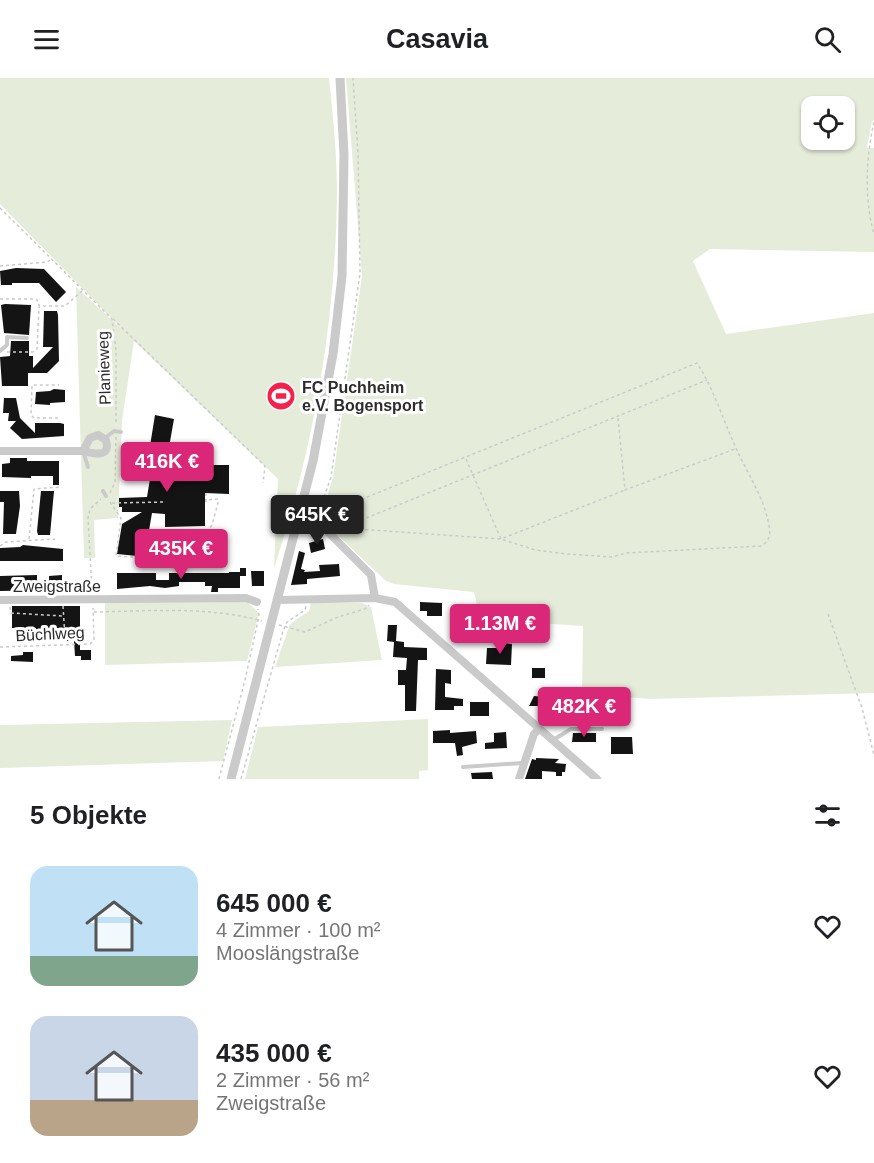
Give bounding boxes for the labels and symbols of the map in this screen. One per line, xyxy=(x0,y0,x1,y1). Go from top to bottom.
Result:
street label: Planieweg xyxy=(94,331,114,405)
place label: FC Puchheim e.V. Bogensport xyxy=(302,379,424,414)
sports icon: FC Puchheim e.V. Bogensport xyxy=(265,380,297,412)
pin: 416K € xyxy=(118,442,216,493)
pin: 645K € xyxy=(268,495,366,546)
pin: 435K € xyxy=(132,529,230,580)
street label: Zweigstraße xyxy=(13,578,101,595)
pin: 1.13M € xyxy=(445,604,555,655)
street label: Büchlweg xyxy=(15,624,85,644)
pin: 482K € xyxy=(535,687,633,738)

